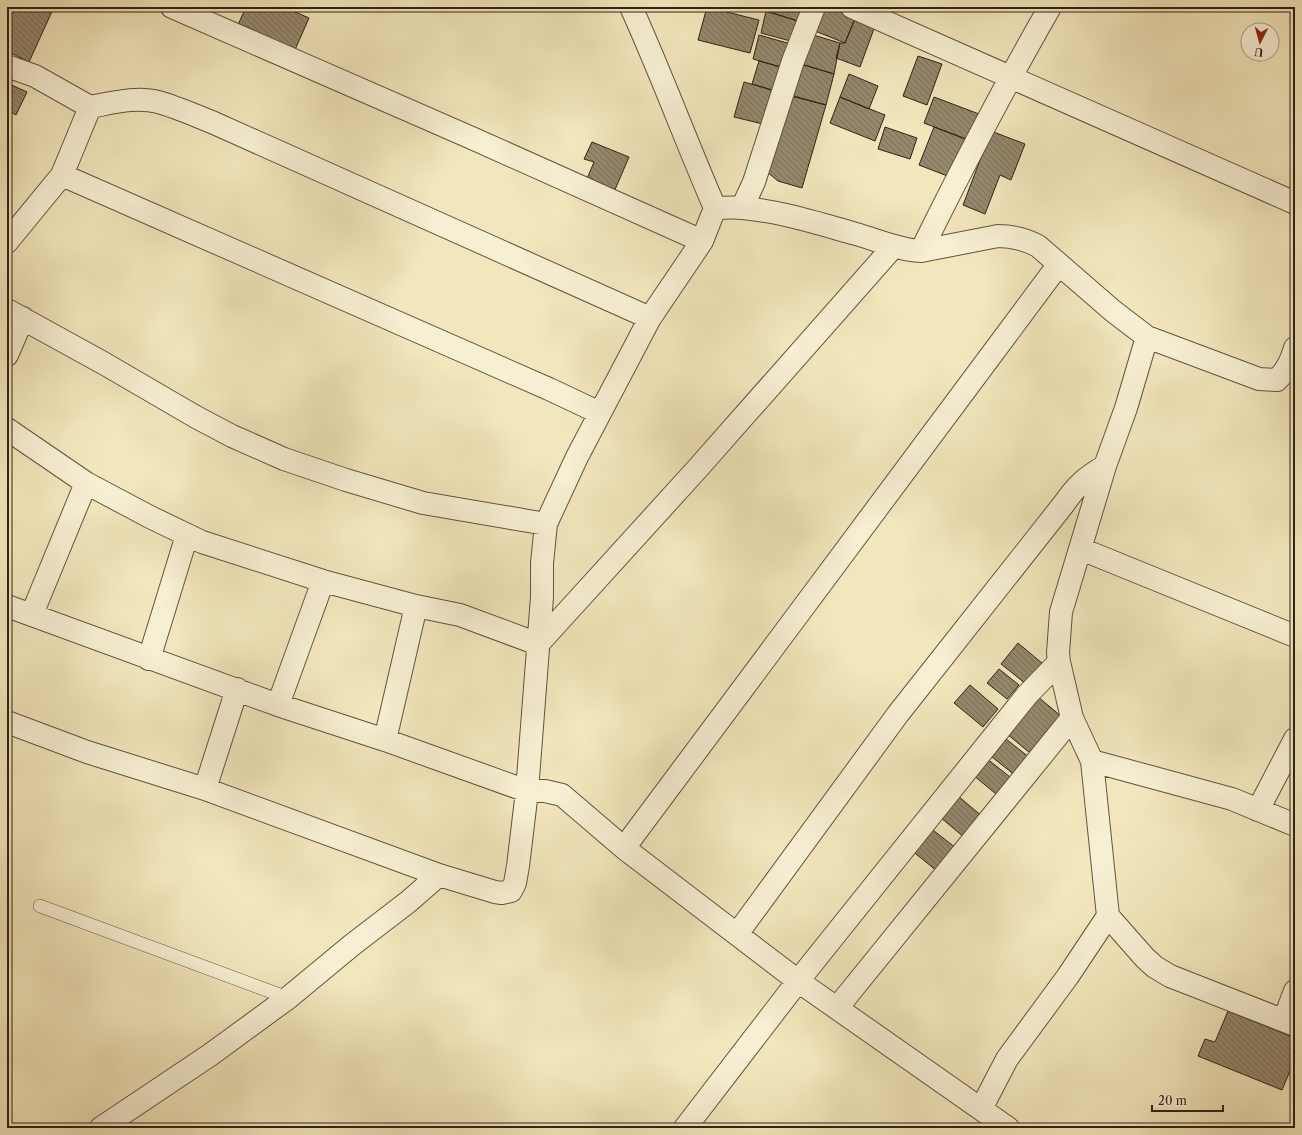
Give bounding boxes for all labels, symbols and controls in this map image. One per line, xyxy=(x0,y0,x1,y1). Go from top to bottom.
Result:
north arrow xyxy=(1240,22,1280,62)
text: U xyxy=(1254,45,1264,59)
scale bar xyxy=(1152,1087,1223,1113)
text: 20 m xyxy=(1158,1093,1187,1108)

